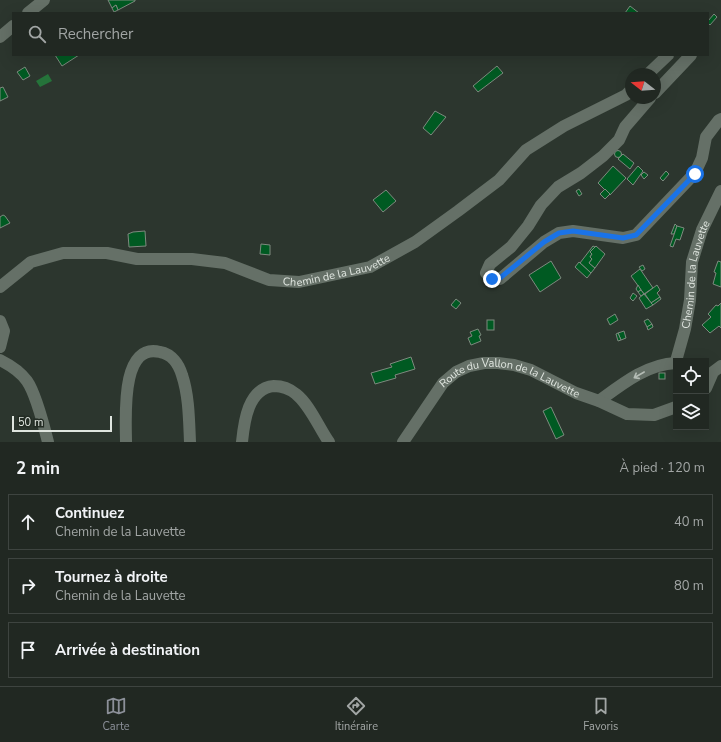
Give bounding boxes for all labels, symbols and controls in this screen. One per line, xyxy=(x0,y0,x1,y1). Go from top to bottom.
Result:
search box xyxy=(12,12,709,56)
icon: search xyxy=(26,23,48,45)
text: Rechercher xyxy=(58,24,133,44)
north arrow xyxy=(625,68,661,104)
route start xyxy=(686,165,704,183)
street label: Chemin de la Lauvette xyxy=(678,218,714,330)
street label: Chemin de la Lauvette xyxy=(282,250,393,290)
route end xyxy=(483,270,501,288)
text: Route du Vallon de la Lauvette xyxy=(436,356,582,402)
map controls xyxy=(673,358,709,430)
button: locate xyxy=(673,358,709,394)
one-way arrow xyxy=(634,371,646,379)
street label: Route du Vallon de la Lauvette xyxy=(435,384,587,402)
button: layers xyxy=(673,394,709,430)
scale bar xyxy=(12,414,112,433)
text: 50 m xyxy=(18,415,43,430)
text: 2 min xyxy=(16,457,60,480)
text: À pied · 120 m xyxy=(620,459,705,477)
text: Continuez xyxy=(55,503,124,523)
icon: ahead xyxy=(17,511,39,533)
text: 40 m xyxy=(674,513,704,531)
text: Chemin de la Lauvette xyxy=(55,523,185,541)
text: Tournez à droite xyxy=(55,567,168,587)
icon: right xyxy=(17,575,39,597)
text: 80 m xyxy=(674,577,704,595)
text: Chemin de la Lauvette xyxy=(55,587,185,605)
icon: arrive xyxy=(17,639,39,661)
text: Arrivée à destination xyxy=(55,640,200,660)
tab: Carte xyxy=(103,695,130,734)
tab: Itinéraire xyxy=(335,695,378,734)
tab: Favoris xyxy=(583,695,618,734)

